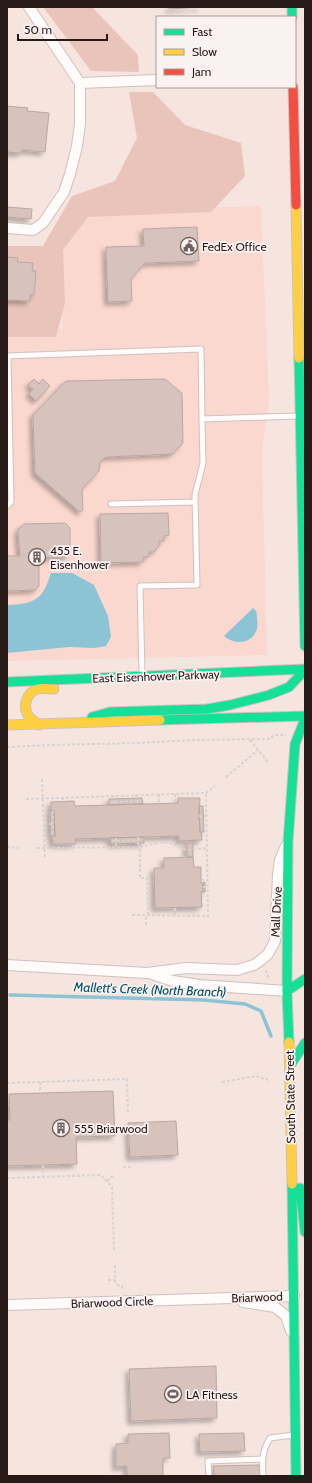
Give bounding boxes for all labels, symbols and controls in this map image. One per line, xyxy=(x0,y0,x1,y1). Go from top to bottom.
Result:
scale bar xyxy=(18,16,107,42)
legend xyxy=(156,16,296,88)
text: 50 m xyxy=(24,22,52,37)
text: Fast xyxy=(192,24,212,39)
text: Slow xyxy=(192,44,217,59)
text: Jam xyxy=(191,64,211,79)
public building icon: FedEx Office xyxy=(179,236,199,256)
place label: FedEx Office xyxy=(202,239,267,254)
place label: 455 E. Eisenhower xyxy=(50,543,109,572)
building icon: 455 E. Eisenhower xyxy=(27,547,47,567)
street label: East Eisenhower Parkway xyxy=(92,666,220,686)
street label: Mall Drive xyxy=(267,886,285,938)
water label: Mallett's Creek (North Branch) xyxy=(72,978,227,1000)
street label: South State Street xyxy=(282,1050,298,1144)
building icon: 555 Briarwood xyxy=(51,1118,71,1138)
place label: 555 Briarwood xyxy=(74,1121,148,1136)
street label: Briarwood xyxy=(231,1289,283,1305)
street label: Briarwood Circle xyxy=(71,1293,153,1311)
sports icon: LA Fitness xyxy=(163,1384,183,1404)
place label: LA Fitness xyxy=(186,1387,238,1402)

